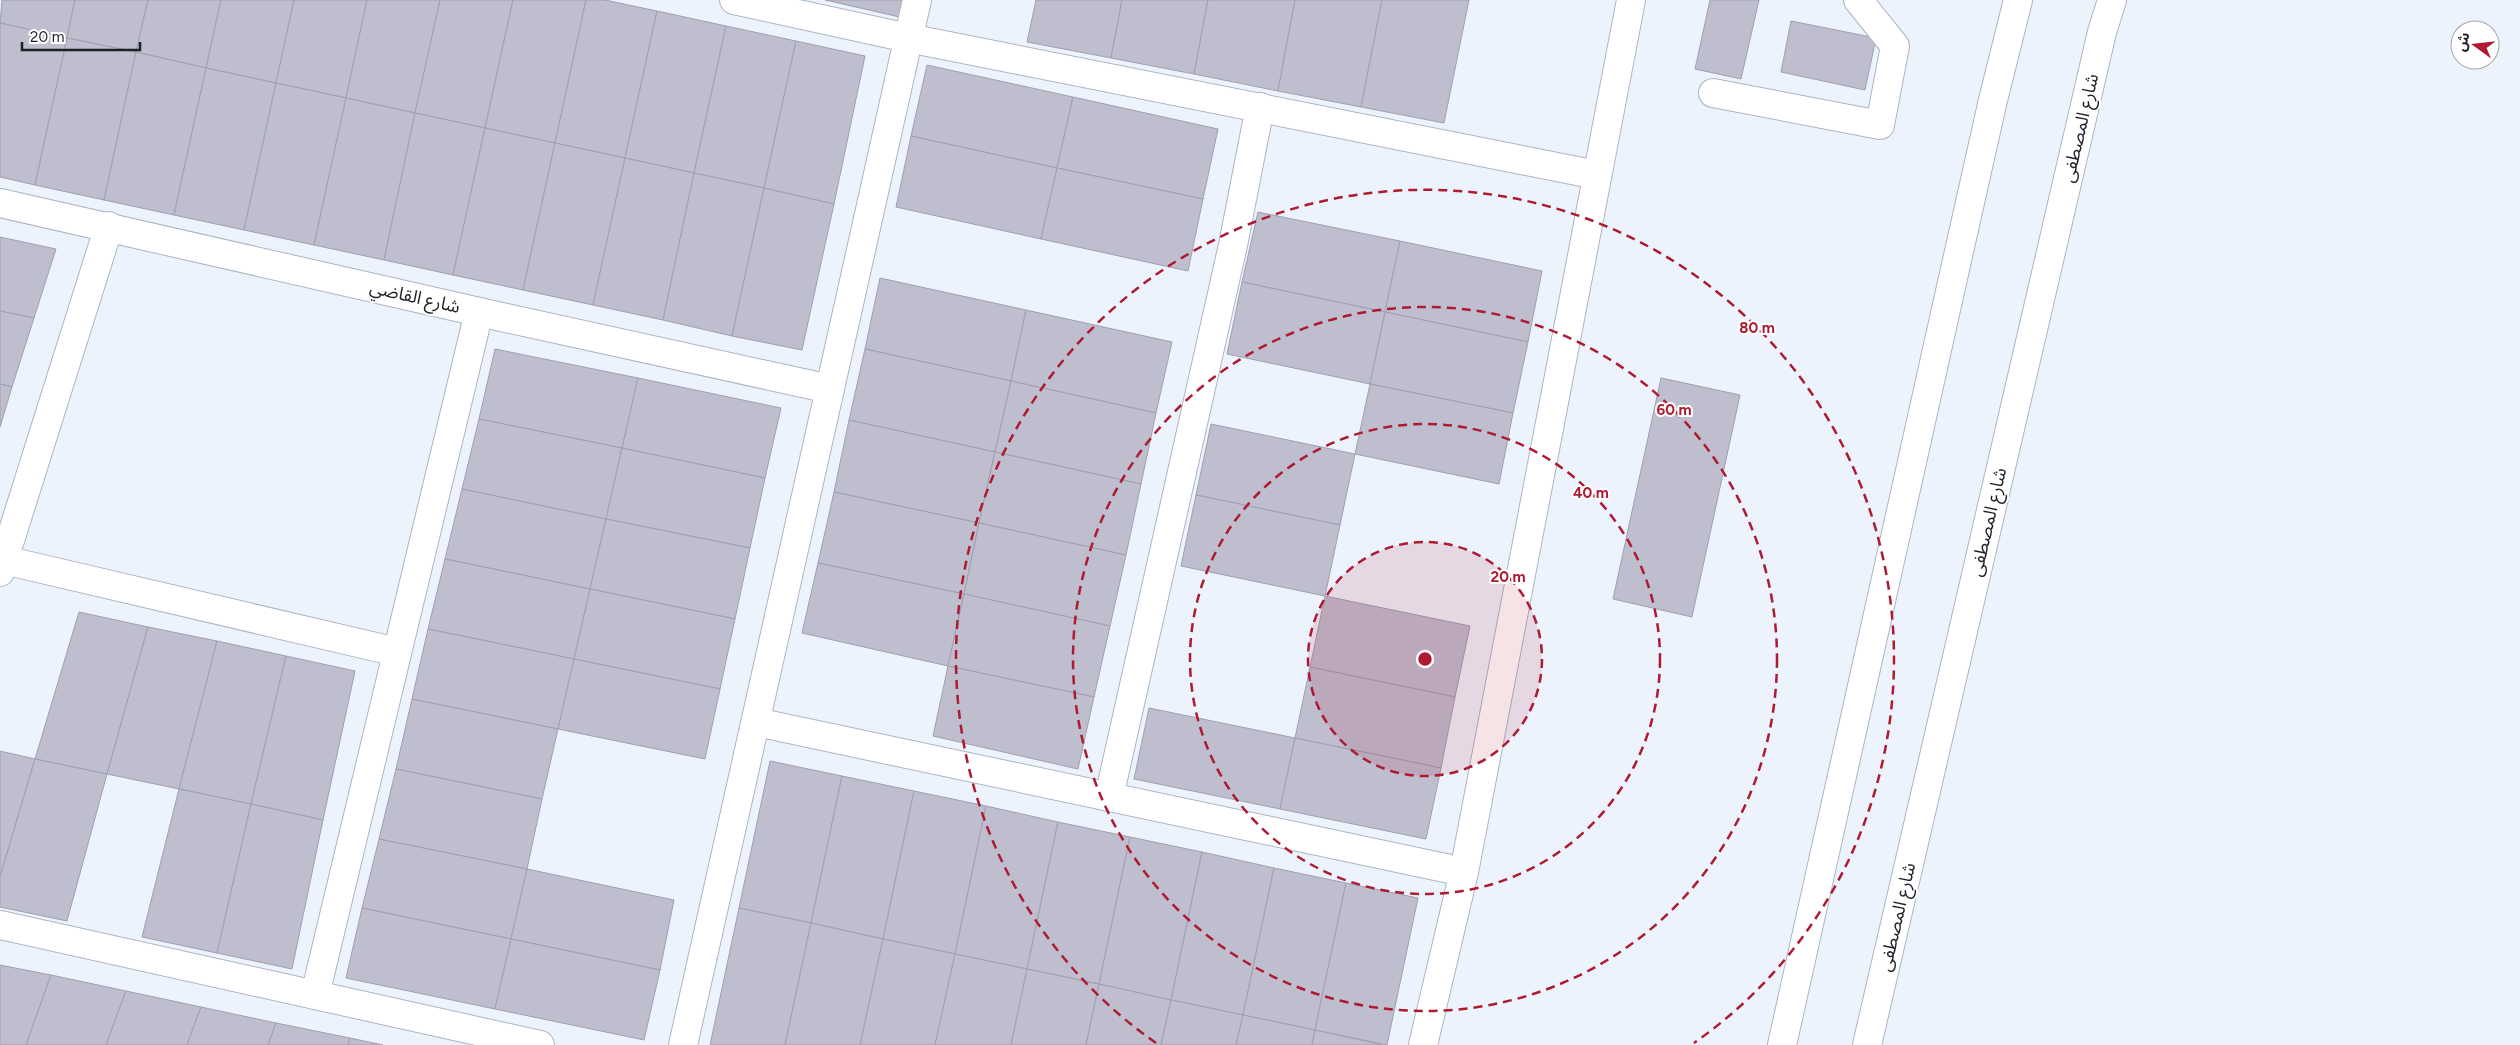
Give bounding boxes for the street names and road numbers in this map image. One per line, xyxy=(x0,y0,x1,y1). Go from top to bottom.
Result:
street label: شارع المصطفى xyxy=(2057,71,2106,185)
street label: شارع القاضي xyxy=(367,276,462,321)
street label: شارع المصطفى xyxy=(1965,465,2014,579)
street label: شارع المصطفى xyxy=(1874,860,1923,974)

